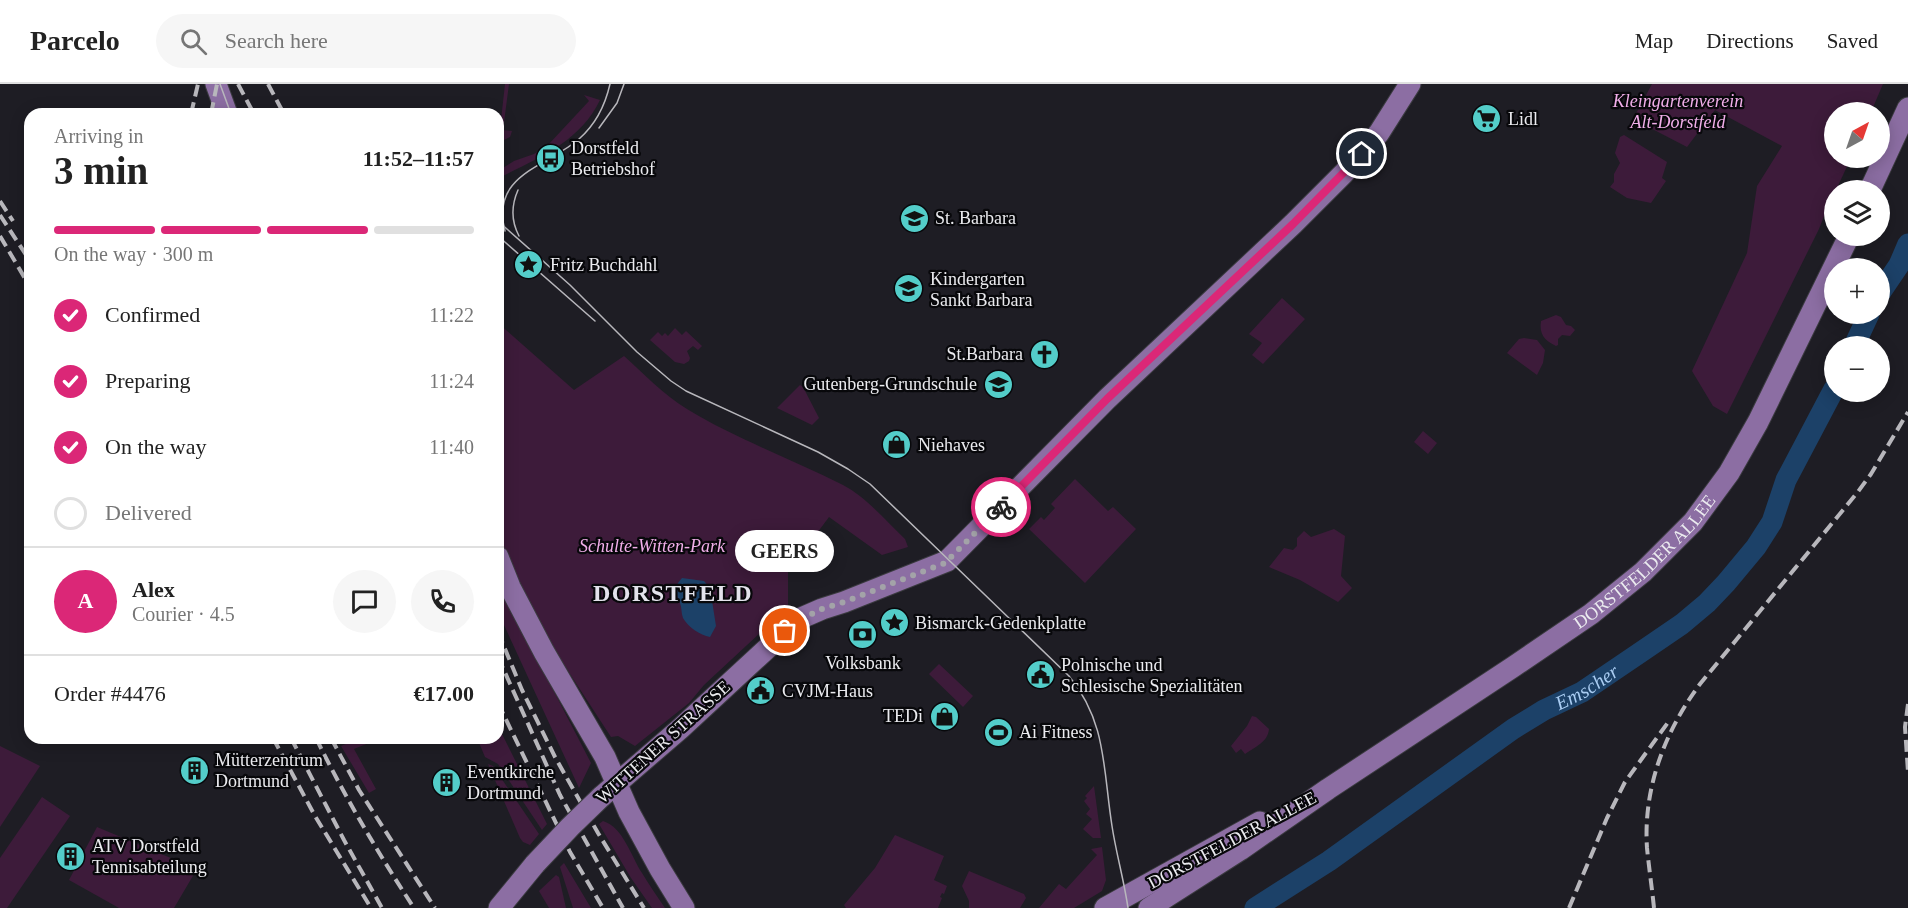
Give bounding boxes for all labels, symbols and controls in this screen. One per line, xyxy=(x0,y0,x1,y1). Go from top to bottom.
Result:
search box xyxy=(156,14,576,68)
text: Parcelo xyxy=(30,25,120,56)
icon: search xyxy=(177,25,210,58)
text: Search here xyxy=(225,28,328,53)
text: Map xyxy=(1635,29,1673,53)
text: Directions xyxy=(1706,29,1794,53)
text: Saved xyxy=(1827,29,1878,53)
park label: Kleingartenverein Alt-Dorstfeld xyxy=(1612,91,1743,132)
north arrow xyxy=(1824,102,1890,168)
map controls xyxy=(1824,102,1890,402)
supermarket icon: Lidl xyxy=(1471,103,1503,135)
place label: Lidl xyxy=(1508,109,1538,129)
text: Arriving in xyxy=(54,125,143,147)
pin xyxy=(1336,128,1387,179)
icon: home xyxy=(1345,137,1378,170)
place label: Dorstfeld Betriebshof xyxy=(571,138,655,179)
bus stop icon: Dorstfeld Betriebshof xyxy=(534,142,566,174)
text: 11:52–11:57 xyxy=(363,146,474,171)
text: 3 min xyxy=(54,149,148,192)
button: layers xyxy=(1824,180,1890,246)
school or university icon: St. Barbara xyxy=(898,202,930,234)
place label: St. Barbara xyxy=(935,208,1016,228)
text: On the way · 300 m xyxy=(54,243,213,265)
place icon: Fritz Buchdahl xyxy=(513,249,545,281)
place label: Fritz Buchdahl xyxy=(550,255,657,275)
button: + xyxy=(1824,258,1890,324)
place label: Kindergarten Sankt Barbara xyxy=(930,269,1032,310)
school or university icon: Kindergarten Sankt Barbara xyxy=(893,273,925,305)
icon: check xyxy=(54,299,87,332)
text: Confirmed xyxy=(105,302,200,327)
text: 11:22 xyxy=(429,304,474,326)
button: − xyxy=(1824,336,1890,402)
church icon: St.Barbara xyxy=(1028,338,1060,370)
place label: St.Barbara xyxy=(947,344,1023,364)
icon: check xyxy=(54,365,87,398)
text: Preparing xyxy=(105,368,191,393)
school or university icon: Gutenberg-Grundschule xyxy=(982,368,1014,400)
text: 11:24 xyxy=(429,370,474,392)
place label: Gutenberg-Grundschule xyxy=(803,374,977,394)
shop icon: Niehaves xyxy=(881,429,913,461)
icon: check xyxy=(54,431,87,464)
text: On the way xyxy=(105,434,206,459)
place label: Niehaves xyxy=(918,435,985,455)
text: 11:40 xyxy=(429,436,474,458)
courier xyxy=(971,477,1031,537)
icon: bike xyxy=(985,491,1018,524)
street label: DORSTFELDER ALLEE xyxy=(1570,491,1720,633)
text: Delivered xyxy=(105,500,192,525)
callout: GEERS xyxy=(736,529,834,571)
park label: Schulte-Witten-Park xyxy=(579,536,726,556)
text: GEERS xyxy=(751,540,818,562)
button: chat xyxy=(333,570,396,633)
button: phone xyxy=(411,570,474,633)
text: Alex xyxy=(132,577,175,602)
district label: DORSTFELD xyxy=(593,580,753,606)
text: A xyxy=(78,588,93,613)
text: Courier · 4.5 xyxy=(132,603,235,625)
pin xyxy=(759,605,810,656)
place icon: Bismarck-Gedenkplatte xyxy=(878,607,910,639)
place label: Bismarck-Gedenkplatte xyxy=(915,613,1086,633)
icon: bag xyxy=(768,614,801,647)
bank icon: Volksbank xyxy=(847,618,879,650)
place label: Volksbank xyxy=(825,653,901,673)
place label: Polnische und Schlesische Spezialitäten xyxy=(1061,655,1242,696)
public building icon: Polnische und Schlesische Spezialitäten xyxy=(1024,659,1056,691)
water label: Emscher xyxy=(1551,659,1623,715)
public building icon: CVJM-Haus xyxy=(745,675,777,707)
street label: WITTENER STRASSE xyxy=(592,677,734,807)
text: Order #4476 xyxy=(54,681,166,706)
text: €17.00 xyxy=(414,681,474,706)
place label: CVJM-Haus xyxy=(782,681,873,701)
shop icon: TEDi xyxy=(928,700,960,732)
place label: TEDi xyxy=(883,706,923,726)
sports icon: Ai Fitness xyxy=(982,716,1014,748)
place label: Ai Fitness xyxy=(1019,722,1093,742)
place label: Mütterzentrum Dortmund xyxy=(215,750,323,791)
building icon: Mütterzentrum Dortmund xyxy=(178,754,210,786)
place label: Eventkirche Dortmund xyxy=(467,762,554,803)
building icon: Eventkirche Dortmund xyxy=(430,766,462,798)
street label: DORSTFELDER ALLEE xyxy=(1145,787,1319,893)
place label: ATV Dorstfeld Tennisabteilung xyxy=(92,836,207,877)
building icon: ATV Dorstfeld Tennisabteilung xyxy=(55,840,87,872)

